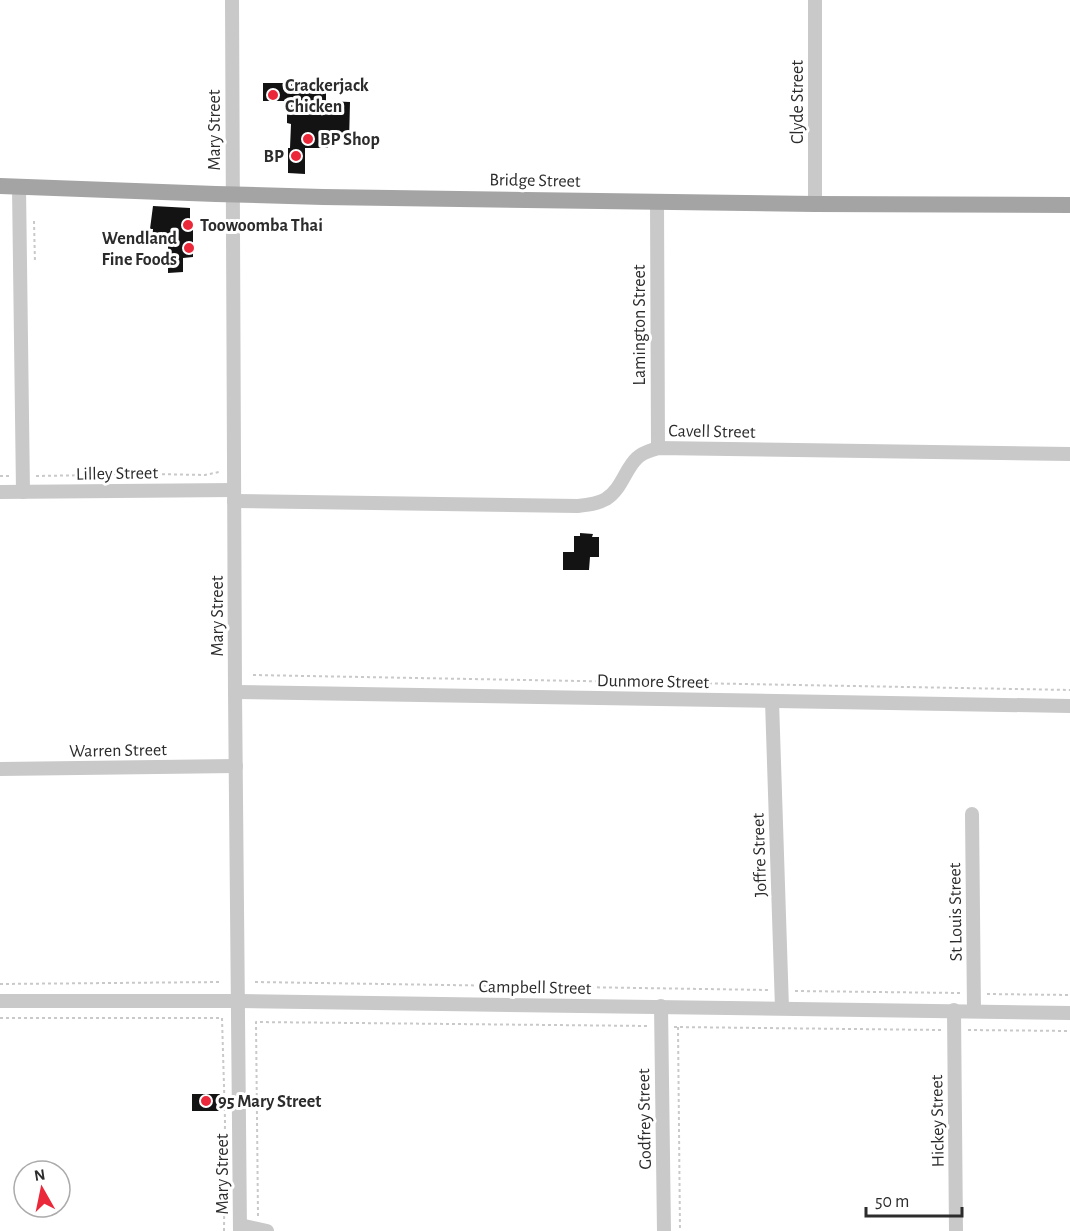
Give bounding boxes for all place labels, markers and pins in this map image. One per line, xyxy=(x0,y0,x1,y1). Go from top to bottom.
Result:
place label: Crackerjack Chicken xyxy=(285,77,369,116)
marker: Crackerjack Chicken xyxy=(266,88,280,102)
place label: BP Shop xyxy=(320,131,380,149)
marker: BP Shop xyxy=(301,132,315,146)
place label: BP xyxy=(264,148,284,166)
marker: BP xyxy=(289,149,303,163)
place label: Toowoomba Thai xyxy=(200,217,323,235)
marker: Toowoomba Thai xyxy=(181,218,195,232)
place label: Wendland Fine Foods xyxy=(101,230,178,269)
marker: Wendland Fine Foods xyxy=(182,241,196,255)
place label: 95 Mary Street xyxy=(218,1093,321,1111)
marker: 95 Mary Street xyxy=(199,1094,213,1108)

